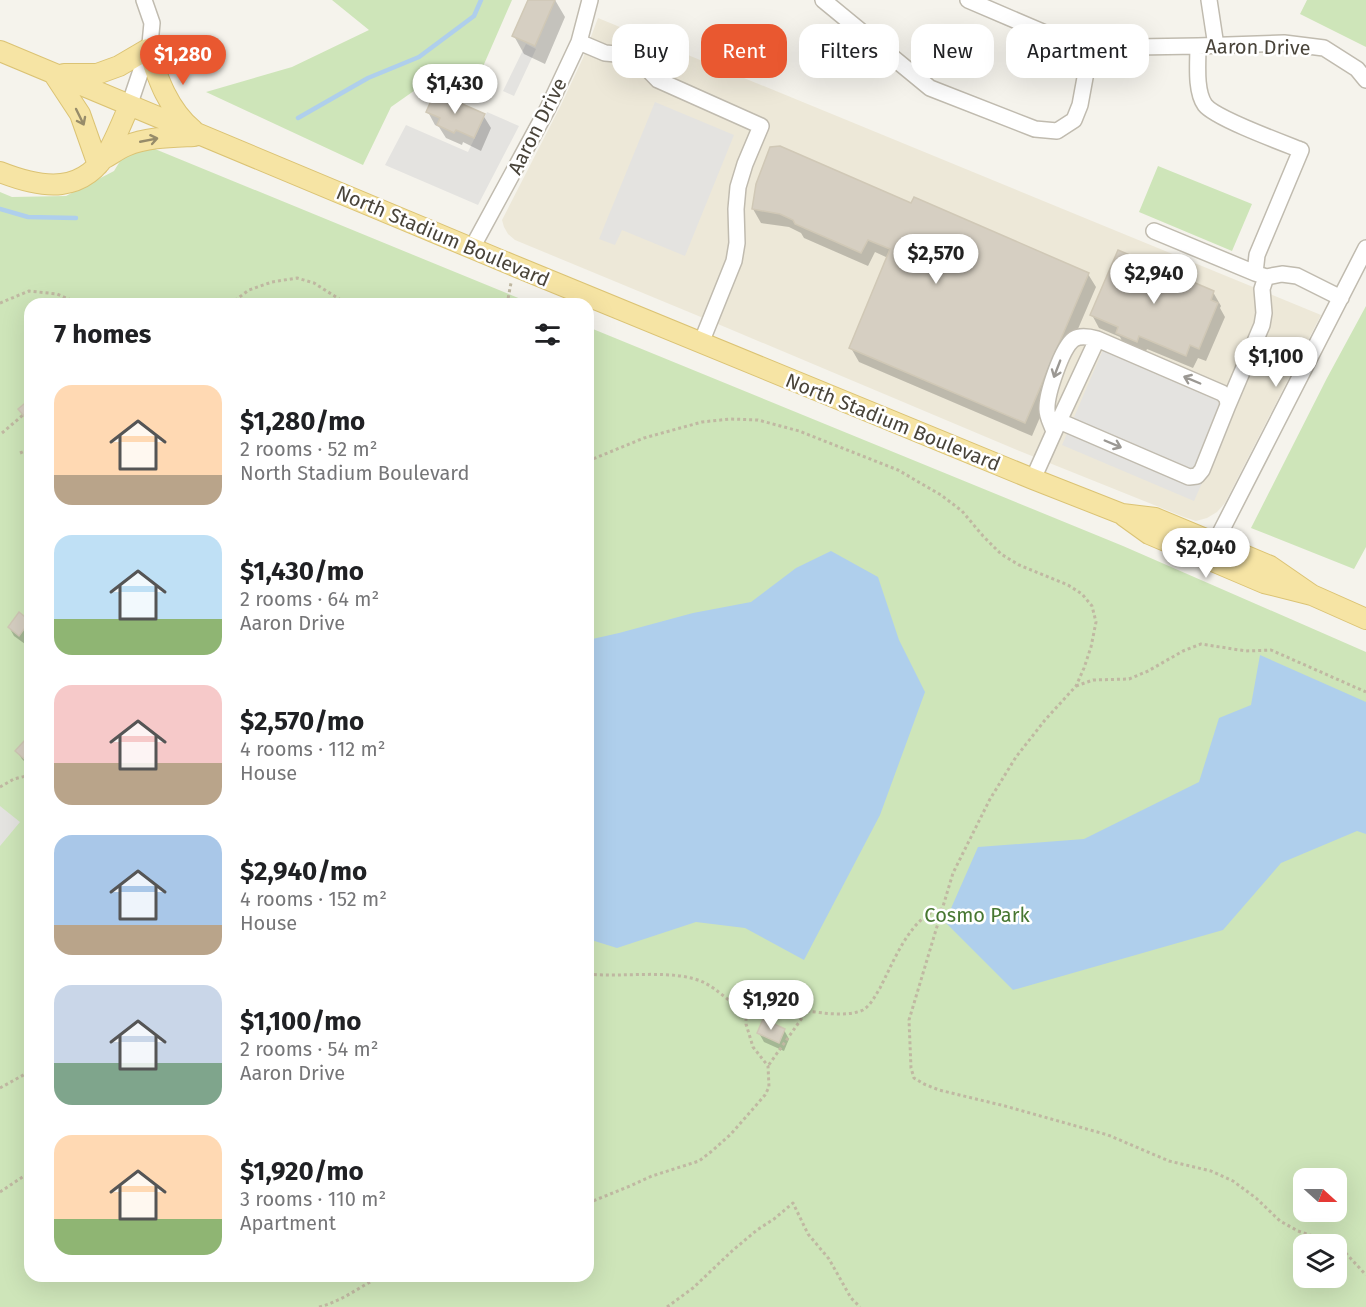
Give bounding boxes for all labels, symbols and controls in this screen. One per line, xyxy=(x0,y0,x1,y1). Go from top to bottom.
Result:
chip: Buy xyxy=(612,24,689,78)
chip: Rent xyxy=(701,24,787,78)
chip: Filters xyxy=(799,24,899,78)
chip: New xyxy=(911,24,994,78)
chip: Apartment xyxy=(1006,24,1149,78)
street label: Aaron Drive xyxy=(1205,34,1311,60)
pin: $1,280 xyxy=(134,35,232,86)
text: $1,280 xyxy=(154,42,212,66)
pin: $1,430 xyxy=(406,64,504,115)
text: $1,430 xyxy=(427,71,483,95)
street label: Aaron Drive xyxy=(502,74,572,178)
one-way arrow xyxy=(75,108,87,126)
one-way arrow xyxy=(139,134,159,145)
street label: North Stadium Boulevard xyxy=(333,180,553,292)
pin: $2,570 xyxy=(887,234,985,285)
text: $2,570 xyxy=(907,241,965,265)
pin: $2,940 xyxy=(1105,254,1203,305)
text: $2,940 xyxy=(1124,261,1184,285)
icon: filters xyxy=(531,318,564,351)
text: 7 homes xyxy=(54,319,151,350)
pin: $1,100 xyxy=(1227,337,1325,388)
text: $1,100 xyxy=(1248,344,1304,368)
one-way arrow xyxy=(1051,359,1062,378)
street label: North Stadium Boulevard xyxy=(782,368,1004,476)
one-way arrow xyxy=(1183,374,1201,385)
text: $1,280/mo xyxy=(240,406,365,437)
icon: home xyxy=(102,409,174,481)
text: 2 rooms · 52 m² xyxy=(240,437,378,461)
one-way arrow xyxy=(1103,439,1122,450)
text: North Stadium Boulevard xyxy=(240,461,469,485)
pin: $2,040 xyxy=(1157,528,1255,579)
text: $2,040 xyxy=(1176,535,1236,559)
text: $1,430/mo xyxy=(240,556,364,587)
icon: home xyxy=(102,559,174,631)
text: 2 rooms · 64 m² xyxy=(240,587,379,611)
text: Aaron Drive xyxy=(240,611,345,635)
text: $2,570/mo xyxy=(240,706,364,737)
icon: home xyxy=(102,709,174,781)
text: 4 rooms · 112 m² xyxy=(240,737,386,761)
text: House xyxy=(240,761,297,785)
text: $2,940/mo xyxy=(240,856,367,887)
icon: home xyxy=(102,859,174,931)
text: 4 rooms · 152 m² xyxy=(240,887,387,911)
park label: Cosmo Park xyxy=(924,903,1030,927)
text: House xyxy=(240,911,297,935)
pin: $1,920 xyxy=(722,980,820,1031)
text: $1,920 xyxy=(743,987,799,1011)
text: $1,100/mo xyxy=(240,1006,361,1037)
icon: home xyxy=(102,1009,174,1081)
text: 2 rooms · 54 m² xyxy=(240,1037,379,1061)
text: Aaron Drive xyxy=(240,1061,345,1085)
text: $1,920/mo xyxy=(240,1156,364,1187)
icon: home xyxy=(102,1159,174,1231)
north arrow xyxy=(1293,1168,1347,1222)
map controls xyxy=(1293,1168,1347,1288)
text: 3 rooms · 110 m² xyxy=(240,1187,386,1211)
text: Apartment xyxy=(240,1211,336,1235)
button: layers xyxy=(1293,1234,1347,1288)

